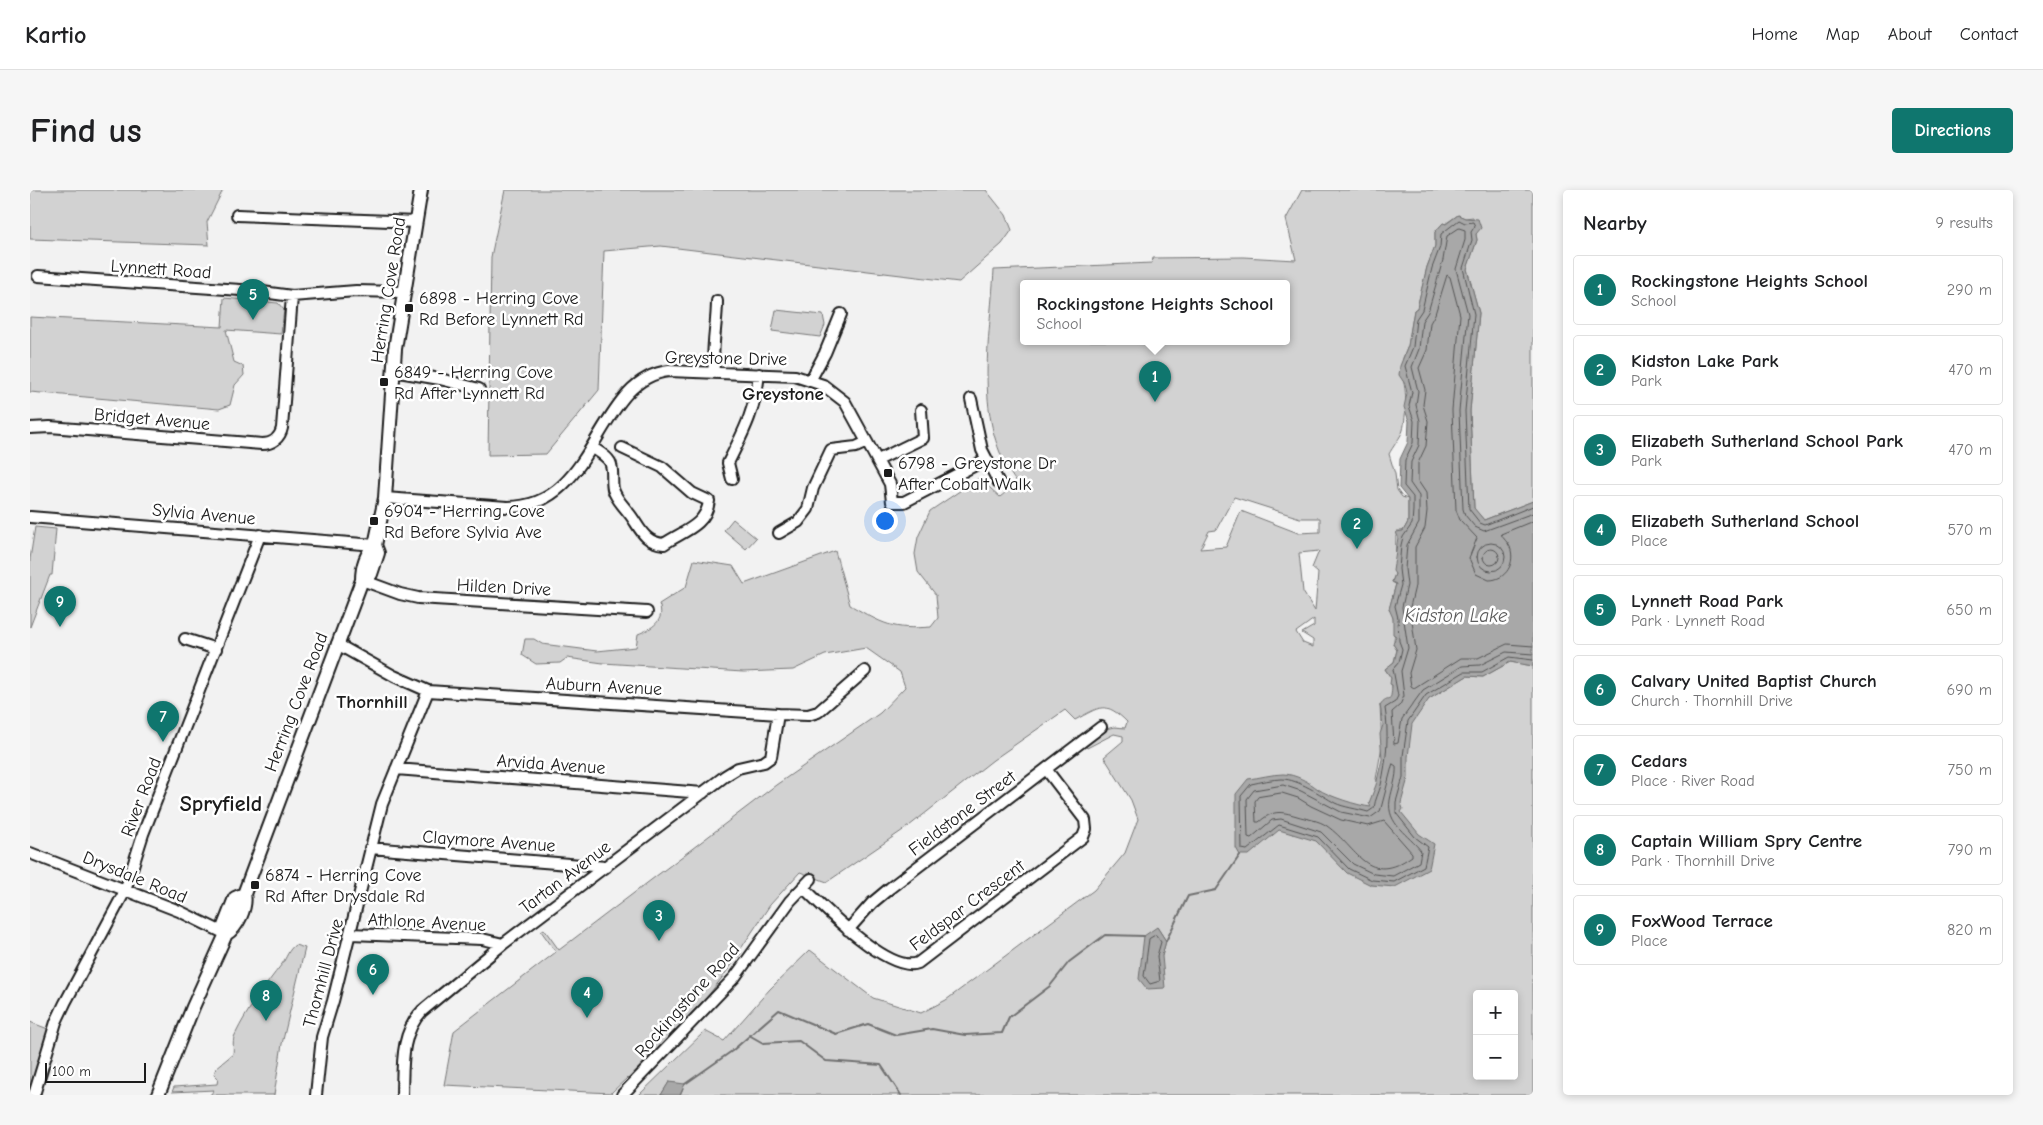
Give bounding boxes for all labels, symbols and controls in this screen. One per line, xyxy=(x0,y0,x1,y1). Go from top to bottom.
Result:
text: Kartio xyxy=(25,21,87,49)
text: Home xyxy=(1751,24,1798,45)
text: Map xyxy=(1826,24,1860,45)
text: About xyxy=(1888,24,1932,45)
text: Contact xyxy=(1960,24,2018,45)
button: Directions xyxy=(1892,108,2013,153)
text: Find us xyxy=(30,110,142,151)
text: Nearby xyxy=(1583,211,1647,235)
text: 9 results xyxy=(1936,214,1993,232)
street label: Herring Cove Road xyxy=(367,216,410,364)
street label: Lynnett Road xyxy=(110,255,212,284)
text: Rockingstone Heights School xyxy=(1631,270,1868,292)
pin: 5 xyxy=(237,279,269,320)
popup xyxy=(1020,280,1290,345)
text: 1 xyxy=(1597,281,1603,299)
text: 290 m xyxy=(1947,281,1992,299)
place label: 6898 - Herring Cove Rd Before Lynnett Rd xyxy=(419,288,584,330)
text: School xyxy=(1631,292,1677,310)
text: Rockingstone Heights School xyxy=(1036,293,1274,315)
marker: 6898 - Herring Cove Rd Before Lynnett Rd xyxy=(403,302,415,314)
text: School xyxy=(1036,315,1082,333)
street label: Greystone Drive xyxy=(665,347,787,370)
text: Kidston Lake Park xyxy=(1631,350,1779,372)
pin: 1 xyxy=(1139,361,1171,402)
text: 2 xyxy=(1596,361,1604,379)
text: 470 m xyxy=(1948,361,1992,379)
place label: 6849 - Herring Cove Rd After Lynnett Rd xyxy=(394,362,553,404)
text: Park xyxy=(1631,372,1662,390)
marker: 6849 - Herring Cove Rd After Lynnett Rd xyxy=(378,376,390,388)
district label: Greystone xyxy=(742,383,824,405)
street label: Bridget Avenue xyxy=(93,404,211,435)
text: Elizabeth Sutherland School Park xyxy=(1631,430,1903,452)
text: 3 xyxy=(1596,441,1604,459)
text: 470 m xyxy=(1948,441,1992,459)
text: Park xyxy=(1631,452,1662,470)
place label: 6798 - Greystone Dr After Cobalt Walk xyxy=(898,453,1057,495)
marker: 6798 - Greystone Dr After Cobalt Walk xyxy=(882,467,894,479)
street label: Sylvia Avenue xyxy=(151,500,257,529)
place label: 6904 - Herring Cove Rd Before Sylvia Ave xyxy=(384,501,545,543)
your location xyxy=(872,508,898,534)
pin: 2 xyxy=(1341,508,1373,549)
text: Elizabeth Sutherland School xyxy=(1631,510,1859,532)
marker: 6904 - Herring Cove Rd Before Sylvia Ave xyxy=(368,515,380,527)
text: 4 xyxy=(1596,521,1604,539)
text: 570 m xyxy=(1947,521,1992,539)
text: Place xyxy=(1631,532,1667,550)
street label: Hilden Drive xyxy=(456,575,552,600)
pin: 9 xyxy=(44,586,76,627)
text: Lynnett Road Park xyxy=(1631,590,1783,612)
text: 5 xyxy=(1596,601,1604,619)
text: 650 m xyxy=(1946,601,1992,619)
water label: Kidston Lake xyxy=(1404,605,1508,627)
text: Park · Lynnett Road xyxy=(1631,612,1765,630)
street label: Herring Cove Road xyxy=(260,630,333,775)
text: Calvary United Baptist Church xyxy=(1631,670,1877,692)
street label: Auburn Avenue xyxy=(545,673,663,700)
text: 6 xyxy=(1596,681,1604,699)
text: 690 m xyxy=(1947,681,1992,699)
district label: Thornhill xyxy=(336,691,408,713)
text: Church · Thornhill Drive xyxy=(1631,692,1793,710)
pin: 7 xyxy=(147,701,179,742)
street label: Arvida Avenue xyxy=(496,750,606,779)
text: Cedars xyxy=(1631,750,1687,772)
street label: River Road xyxy=(117,755,166,840)
text: 7 xyxy=(1596,761,1604,779)
text: 750 m xyxy=(1947,761,1992,779)
street label: Fieldstone Street xyxy=(905,766,1021,861)
text: Place · River Road xyxy=(1631,772,1755,790)
district label: Spryfield xyxy=(180,791,262,817)
street label: Claymore Avenue xyxy=(422,826,556,857)
text: Captain William Spry Centre xyxy=(1631,830,1862,852)
street label: Tartan Avenue xyxy=(516,836,615,919)
text: 8 xyxy=(1596,841,1604,859)
text: 790 m xyxy=(1948,841,1992,859)
street label: Drysdale Road xyxy=(80,847,190,908)
text: Park · Thornhill Drive xyxy=(1631,852,1775,870)
street label: Feldspar Crescent xyxy=(906,855,1030,955)
place label: 6874 - Herring Cove Rd After Drysdale Rd xyxy=(265,865,425,907)
marker: 6874 - Herring Cove Rd After Drysdale Rd xyxy=(249,879,261,891)
pin: 3 xyxy=(643,900,675,941)
street label: Athlone Avenue xyxy=(367,909,487,936)
text: FoxWood Terrace xyxy=(1631,910,1773,932)
street label: Thornhill Drive xyxy=(299,916,348,1030)
text: 9 xyxy=(1596,921,1604,939)
text: 820 m xyxy=(1947,921,1992,939)
text: Place xyxy=(1631,932,1667,950)
street label: Rockingstone Road xyxy=(631,939,744,1062)
pin: 6 xyxy=(357,954,389,995)
pin: 4 xyxy=(571,977,603,1018)
pin: 8 xyxy=(250,980,282,1021)
map controls xyxy=(1473,990,1518,1080)
button: + xyxy=(1473,990,1518,1035)
button: − xyxy=(1473,1035,1518,1080)
scale bar xyxy=(45,1060,146,1083)
text: 100 m xyxy=(52,1063,91,1080)

